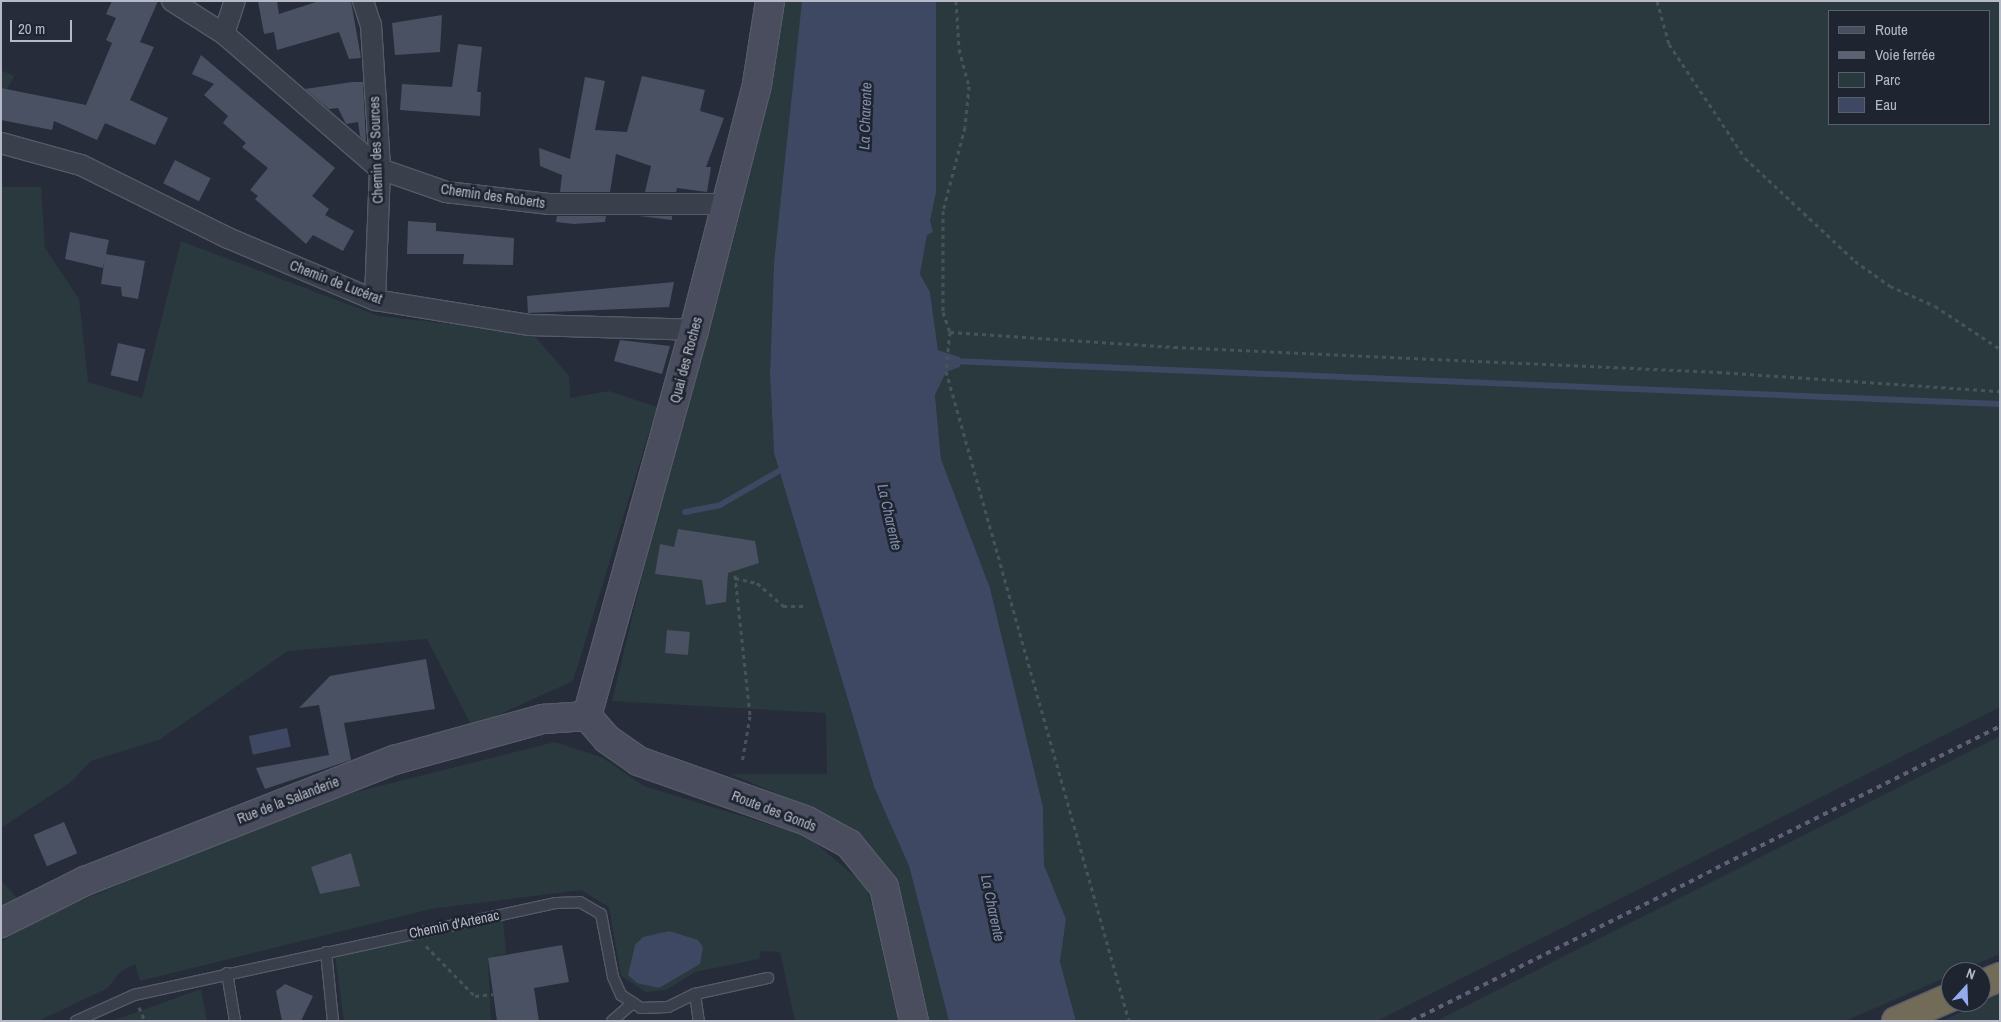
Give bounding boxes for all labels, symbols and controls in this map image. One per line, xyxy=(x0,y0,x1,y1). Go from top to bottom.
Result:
scale bar xyxy=(12,10,75,42)
legend xyxy=(1828,10,1991,125)
text: 20 m xyxy=(18,18,45,39)
text: Route xyxy=(1875,19,1908,40)
text: Voie ferrée xyxy=(1875,44,1935,65)
text: Parc xyxy=(1875,69,1900,90)
water label: La Charente xyxy=(855,82,875,150)
text: Eau xyxy=(1875,94,1897,115)
street label: Chemin des Sources xyxy=(366,96,386,204)
street label: Chemin des Roberts xyxy=(440,180,546,212)
street label: Chemin de Lucérat xyxy=(287,257,385,307)
street label: Quai des Roches xyxy=(666,315,706,405)
water label: La Charente xyxy=(874,482,906,552)
street label: Rue de la Salanderie xyxy=(235,773,341,827)
street label: Route des Gonds xyxy=(729,787,819,835)
water label: La Charente xyxy=(977,873,1009,943)
street label: Chemin d'Artenac xyxy=(407,906,501,942)
north arrow xyxy=(1941,962,1991,1012)
text: N xyxy=(1964,964,1978,984)

